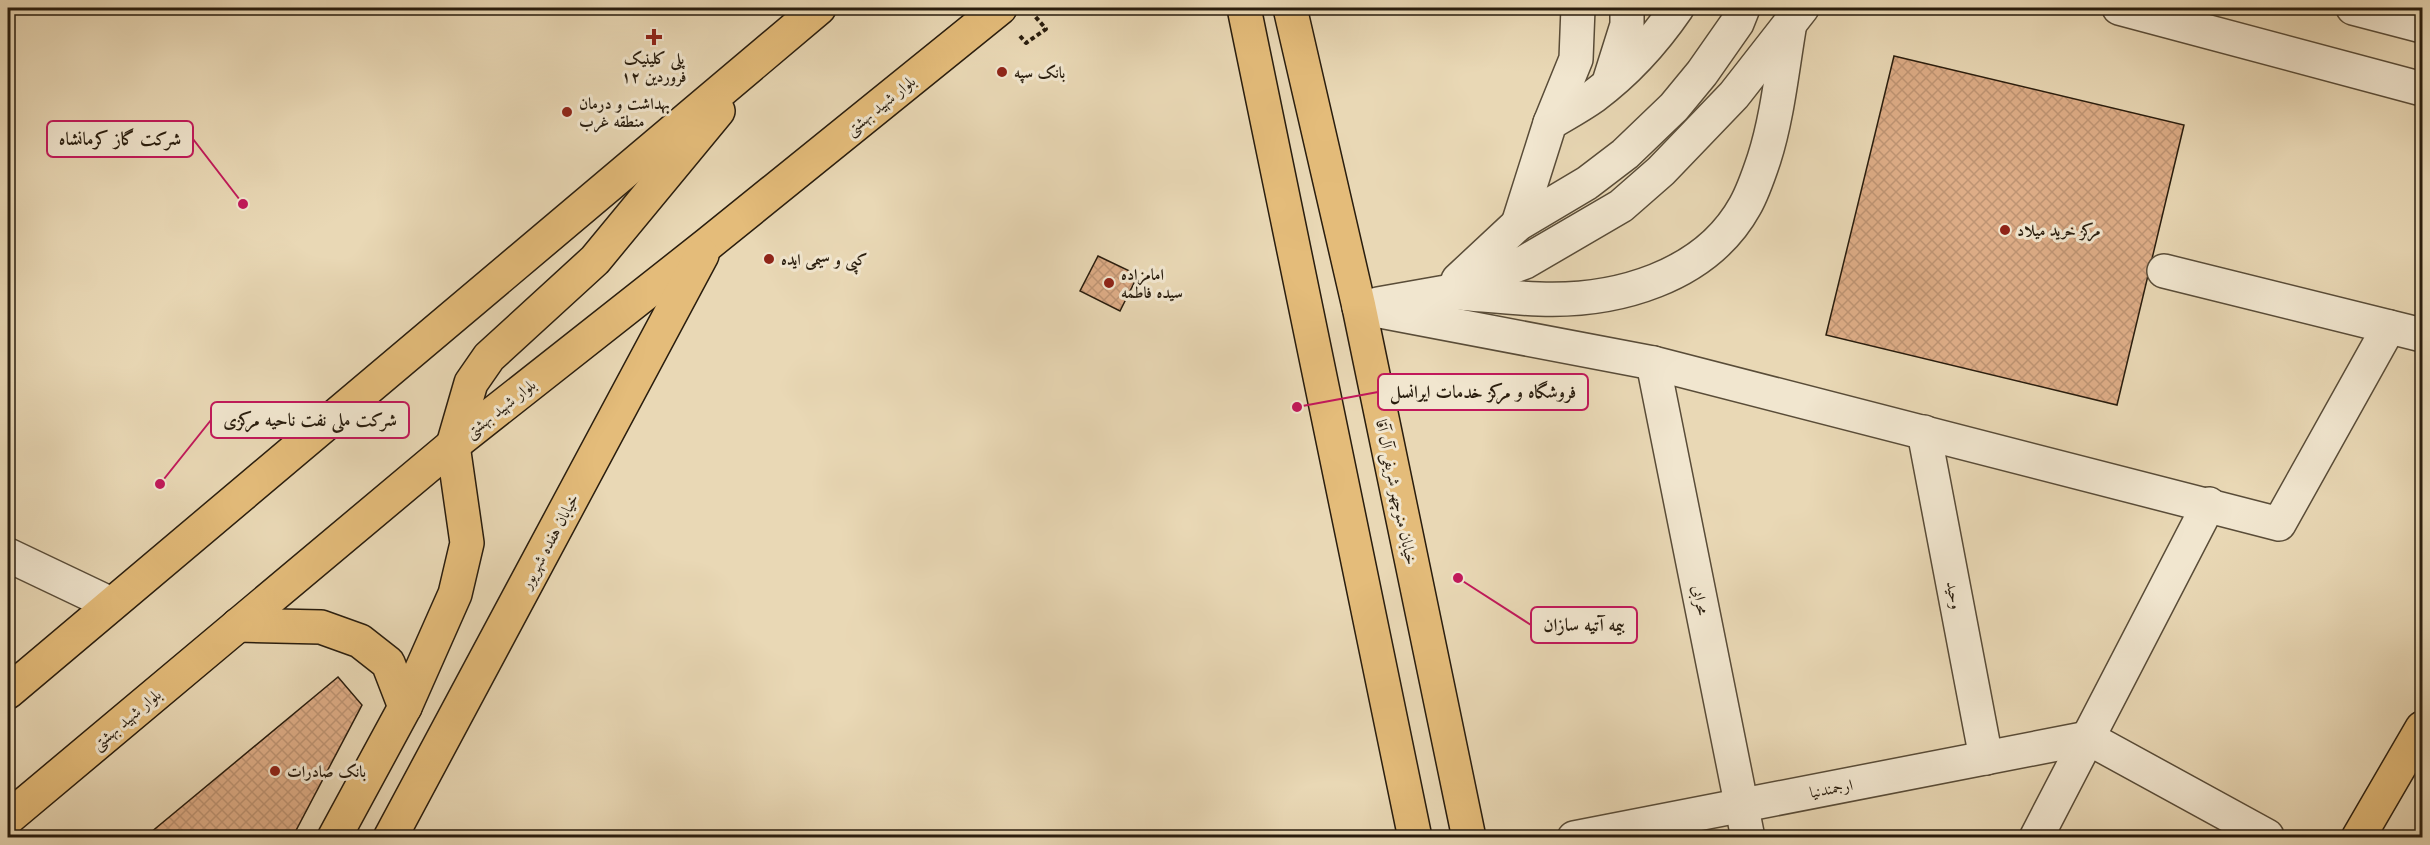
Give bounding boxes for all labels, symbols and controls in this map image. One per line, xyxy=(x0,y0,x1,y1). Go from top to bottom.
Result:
marker: پلی کلینیک ۱۲ فروردین xyxy=(645,28,663,46)
place label: پلی کلینیک ۱۲ فروردین xyxy=(622,50,686,87)
place label: بانک سپه xyxy=(1014,64,1065,84)
marker: بانک سپه xyxy=(995,65,1009,79)
street label: بلوار شهید بهشتی xyxy=(843,74,920,141)
place label: بهداشت و درمان منطقه غرب xyxy=(579,96,670,133)
marker: بهداشت و درمان منطقه غرب xyxy=(560,105,574,119)
callout: شرکت گاز کرمانشاه xyxy=(47,121,193,157)
text: شرکت گاز کرمانشاه xyxy=(59,128,181,151)
place label: مرکز خرید میلاد xyxy=(2017,222,2100,242)
marker: مرکز خرید میلاد xyxy=(1998,223,2012,237)
marker: کپی و سیمی ایده xyxy=(762,252,776,266)
place label: کپی و سیمی ایده xyxy=(781,252,868,275)
place label: امامزاده سیده فاطمه xyxy=(1121,267,1183,302)
marker: امامزاده سیده فاطمه xyxy=(1102,276,1116,290)
callout: فروشگاه و مرکز خدمات ایرانسل xyxy=(1378,374,1588,410)
street label: بلوار شهید بهشتی xyxy=(463,377,541,443)
text: فروشگاه و مرکز خدمات ایرانسل xyxy=(1390,380,1576,405)
callout: شرکت ملی نفت ناحیه مرکزی xyxy=(211,402,409,438)
text: شرکت ملی نفت ناحیه مرکزی xyxy=(223,410,397,434)
street label: خیابان منوچهر شریفی آل آقا xyxy=(1370,418,1421,567)
street label: خیابان هفده شهریور xyxy=(518,492,583,594)
street label: وحید xyxy=(1942,580,1964,611)
street label: محرابی xyxy=(1686,584,1710,618)
callout: بیمه آتیه سازان xyxy=(1531,607,1637,643)
text: بیمه آتیه سازان xyxy=(1543,614,1625,636)
street label: بلوار شهید بهشتی xyxy=(90,687,166,755)
place label: بانک صادرات xyxy=(287,763,366,781)
marker: بانک صادرات xyxy=(268,764,282,778)
street label: ارجمندنیا xyxy=(1808,778,1854,802)

